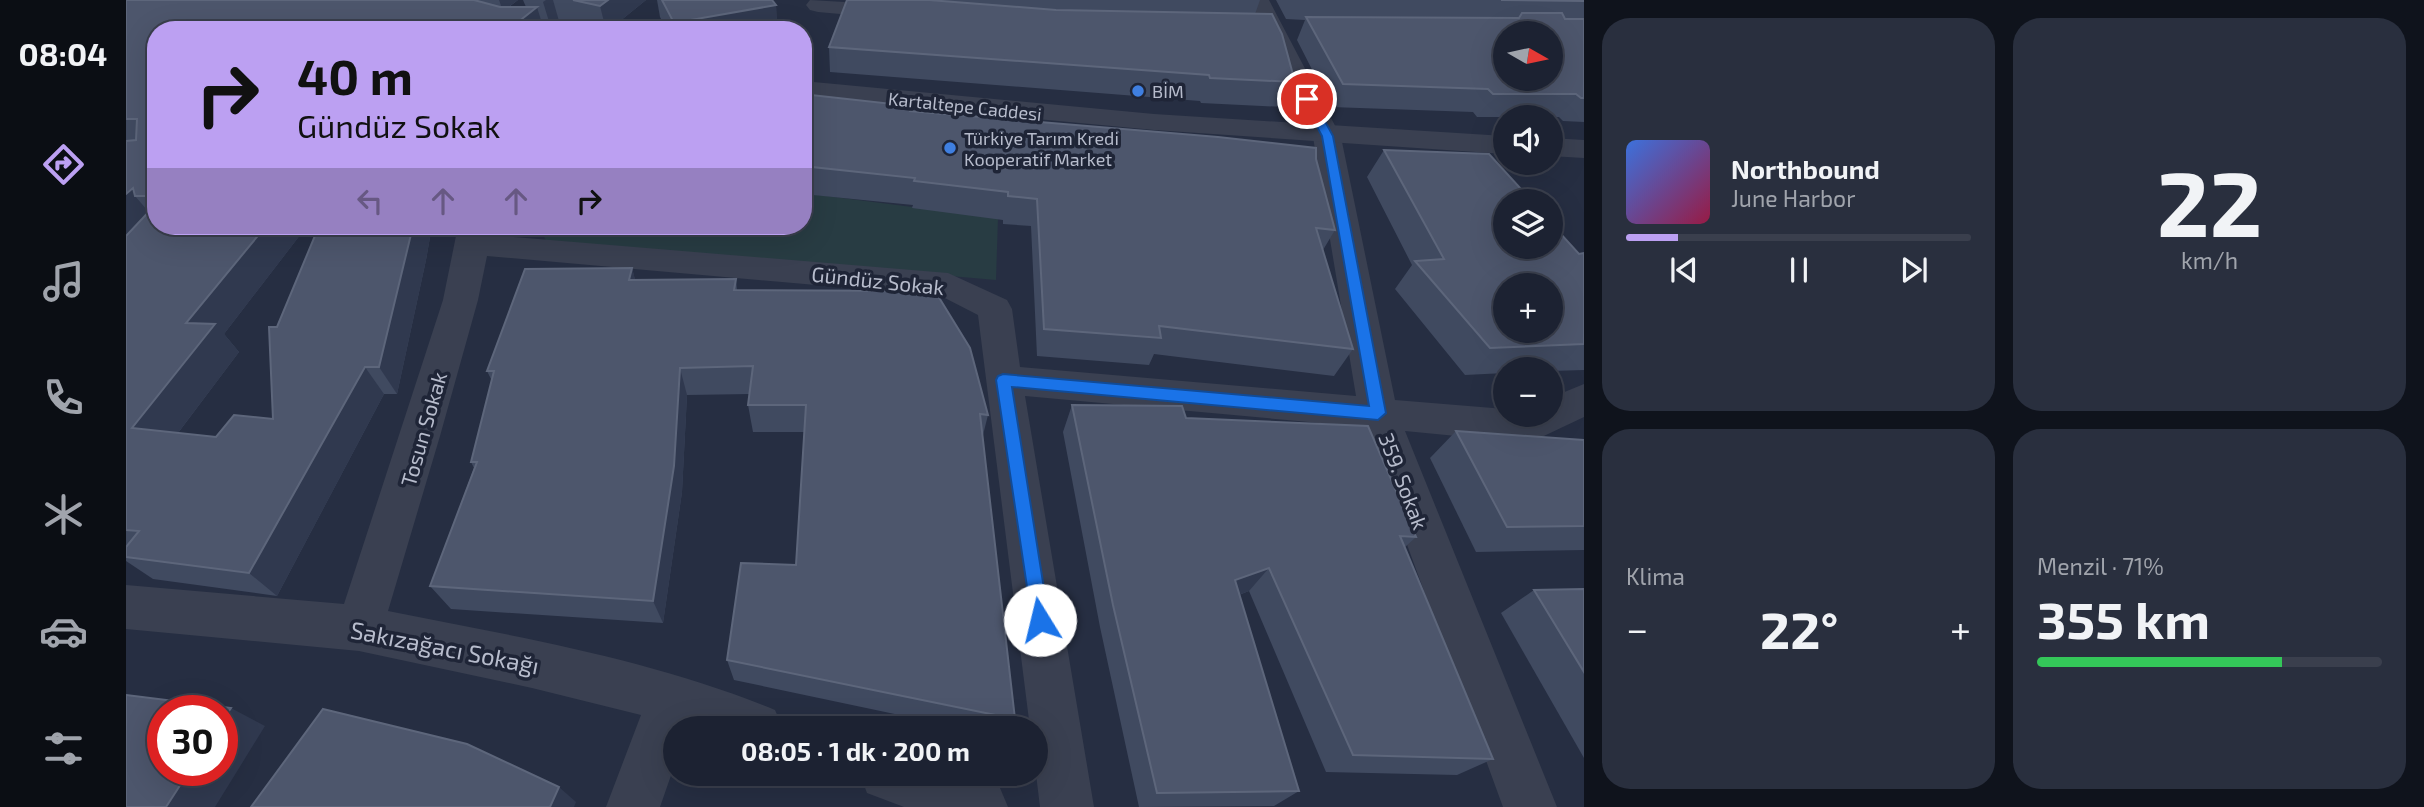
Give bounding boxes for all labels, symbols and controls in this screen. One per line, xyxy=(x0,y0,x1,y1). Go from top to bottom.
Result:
north arrow xyxy=(1493,21,1563,91)
map controls xyxy=(1493,21,1563,427)
text: 08:04 xyxy=(19,34,107,72)
text: 40 m xyxy=(297,46,413,105)
icon: right xyxy=(182,49,273,140)
pin xyxy=(1277,69,1337,129)
place label: BİM xyxy=(1152,80,1184,102)
icon: arrive xyxy=(1288,80,1326,118)
marker: BİM xyxy=(1130,83,1146,99)
street label: Kartaltepe Caddesi xyxy=(887,87,1043,125)
button: sound xyxy=(1493,105,1563,175)
text: Gündüz Sokak xyxy=(297,106,500,144)
place label: Türkiye Tarım Kredi Kooperatif Market xyxy=(964,127,1119,170)
icon: directions xyxy=(39,140,88,189)
marker: Türkiye Tarım Kredi Kooperatif Market xyxy=(942,140,958,156)
text: 22 xyxy=(2157,146,2262,255)
text: Northbound xyxy=(1731,153,1880,184)
icon: left xyxy=(351,182,389,220)
icon: ahead xyxy=(424,182,462,220)
icon: ahead xyxy=(497,182,535,220)
icon: right xyxy=(570,182,608,220)
text: June Harbor xyxy=(1731,184,1855,212)
button: layers xyxy=(1493,189,1563,259)
text: km/h xyxy=(2181,246,2238,274)
icon: previous xyxy=(1665,251,1703,289)
icon: pause xyxy=(1780,251,1818,289)
icon: next xyxy=(1895,251,1933,289)
icon: music xyxy=(39,257,88,306)
street label: Gündüz Sokak xyxy=(810,261,946,299)
button: + xyxy=(1493,273,1563,343)
button: − xyxy=(1493,357,1563,427)
street label: Tosun Sokak xyxy=(395,369,451,489)
icon: phone xyxy=(39,373,88,422)
street label: 359. Sokak xyxy=(1374,429,1434,533)
icon: climate xyxy=(39,490,88,539)
text: Menzil · 71% xyxy=(2037,552,2164,580)
text: Klima xyxy=(1626,562,1685,590)
position arrow xyxy=(1003,583,1077,657)
text: 355 km xyxy=(2037,587,2210,649)
text: 22° xyxy=(1760,597,1838,659)
text: − xyxy=(1626,605,1648,651)
text: + xyxy=(1950,605,1971,651)
icon: car xyxy=(39,607,88,656)
street label: Sakızağacı Sokağı xyxy=(348,614,542,680)
speed limit sign: 30 xyxy=(147,695,238,786)
icon: filters xyxy=(39,724,88,773)
text: 08:05 · 1 dk · 200 m xyxy=(741,735,970,766)

